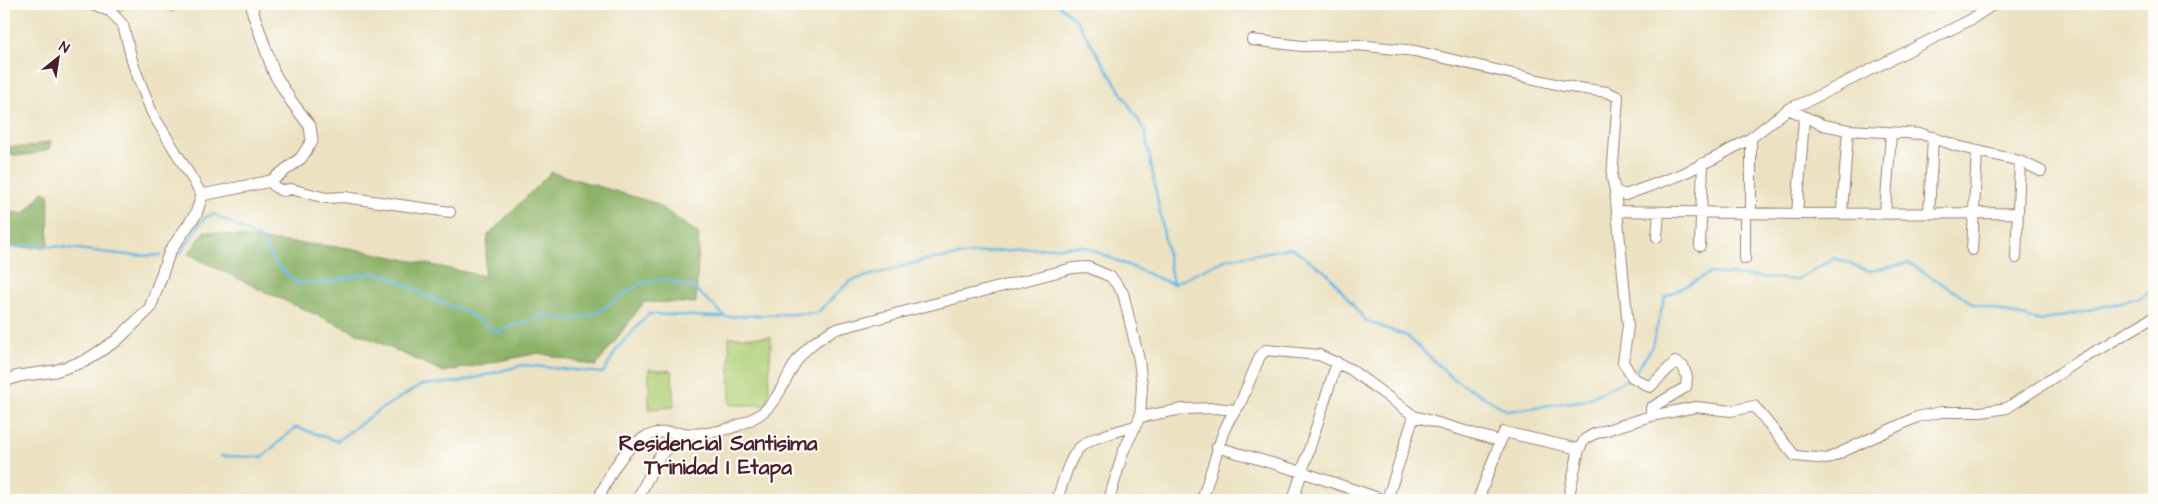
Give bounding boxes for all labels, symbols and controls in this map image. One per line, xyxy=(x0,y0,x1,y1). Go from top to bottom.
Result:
north arrow xyxy=(32,32,82,82)
text: N xyxy=(55,37,73,59)
district label: Residencial Santisima Trinidad I Etapa xyxy=(619,429,818,483)

